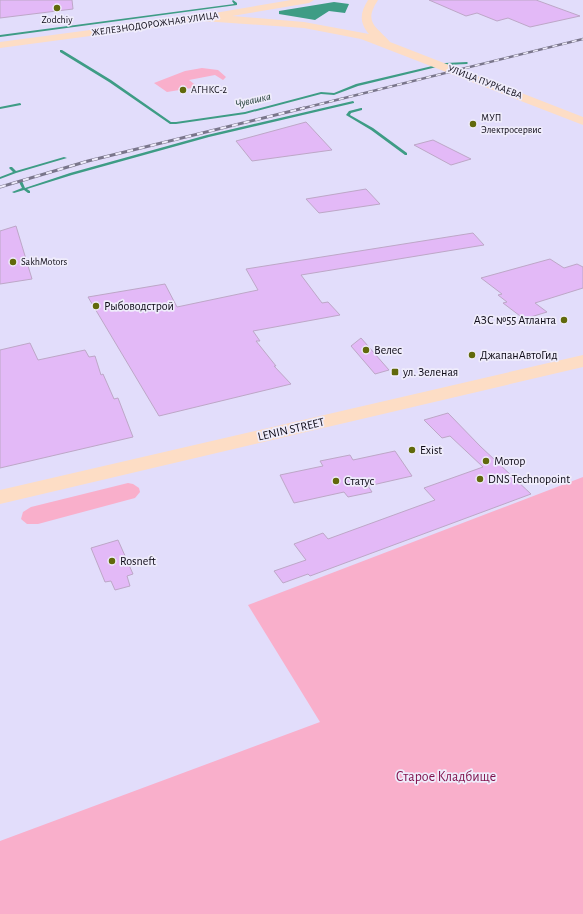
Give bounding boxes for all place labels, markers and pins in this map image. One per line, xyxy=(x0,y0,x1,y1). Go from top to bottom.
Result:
marker: Zodchiy xyxy=(52,3,62,13)
place label: Zodchiy xyxy=(42,15,73,25)
marker: АГНКС-2 xyxy=(178,85,188,95)
place label: АГНКС-2 xyxy=(191,85,227,95)
place label: МУП Электросервис xyxy=(481,113,542,135)
marker: МУП Электросервис xyxy=(468,119,478,129)
marker: SakhMotors xyxy=(8,257,18,267)
place label: SakhMotors xyxy=(21,257,68,267)
place label: Рыбоводстрой xyxy=(104,300,174,312)
marker: Рыбоводстрой xyxy=(91,301,101,311)
place label: АЗС №55 Атланта xyxy=(474,314,557,326)
marker: АЗС №55 Атланта xyxy=(559,315,569,325)
place label: Велес xyxy=(374,344,402,356)
marker: Велес xyxy=(361,345,371,355)
place label: ДжапанАвтоГид xyxy=(480,349,558,361)
marker: ДжапанАвтоГид xyxy=(467,350,477,360)
place label: ул. Зеленая xyxy=(402,366,458,379)
marker: ул. Зеленая xyxy=(390,367,400,377)
place label: Exist xyxy=(420,444,442,456)
marker: Exist xyxy=(407,445,417,455)
place label: Мотор xyxy=(494,455,525,467)
marker: Мотор xyxy=(481,456,491,466)
place label: DNS Technopoint xyxy=(488,473,570,485)
marker: DNS Technopoint xyxy=(475,474,485,484)
place label: Статус xyxy=(344,475,374,488)
marker: Статус xyxy=(331,476,341,486)
place label: Rosneft xyxy=(120,555,156,567)
marker: Rosneft xyxy=(107,556,117,566)

